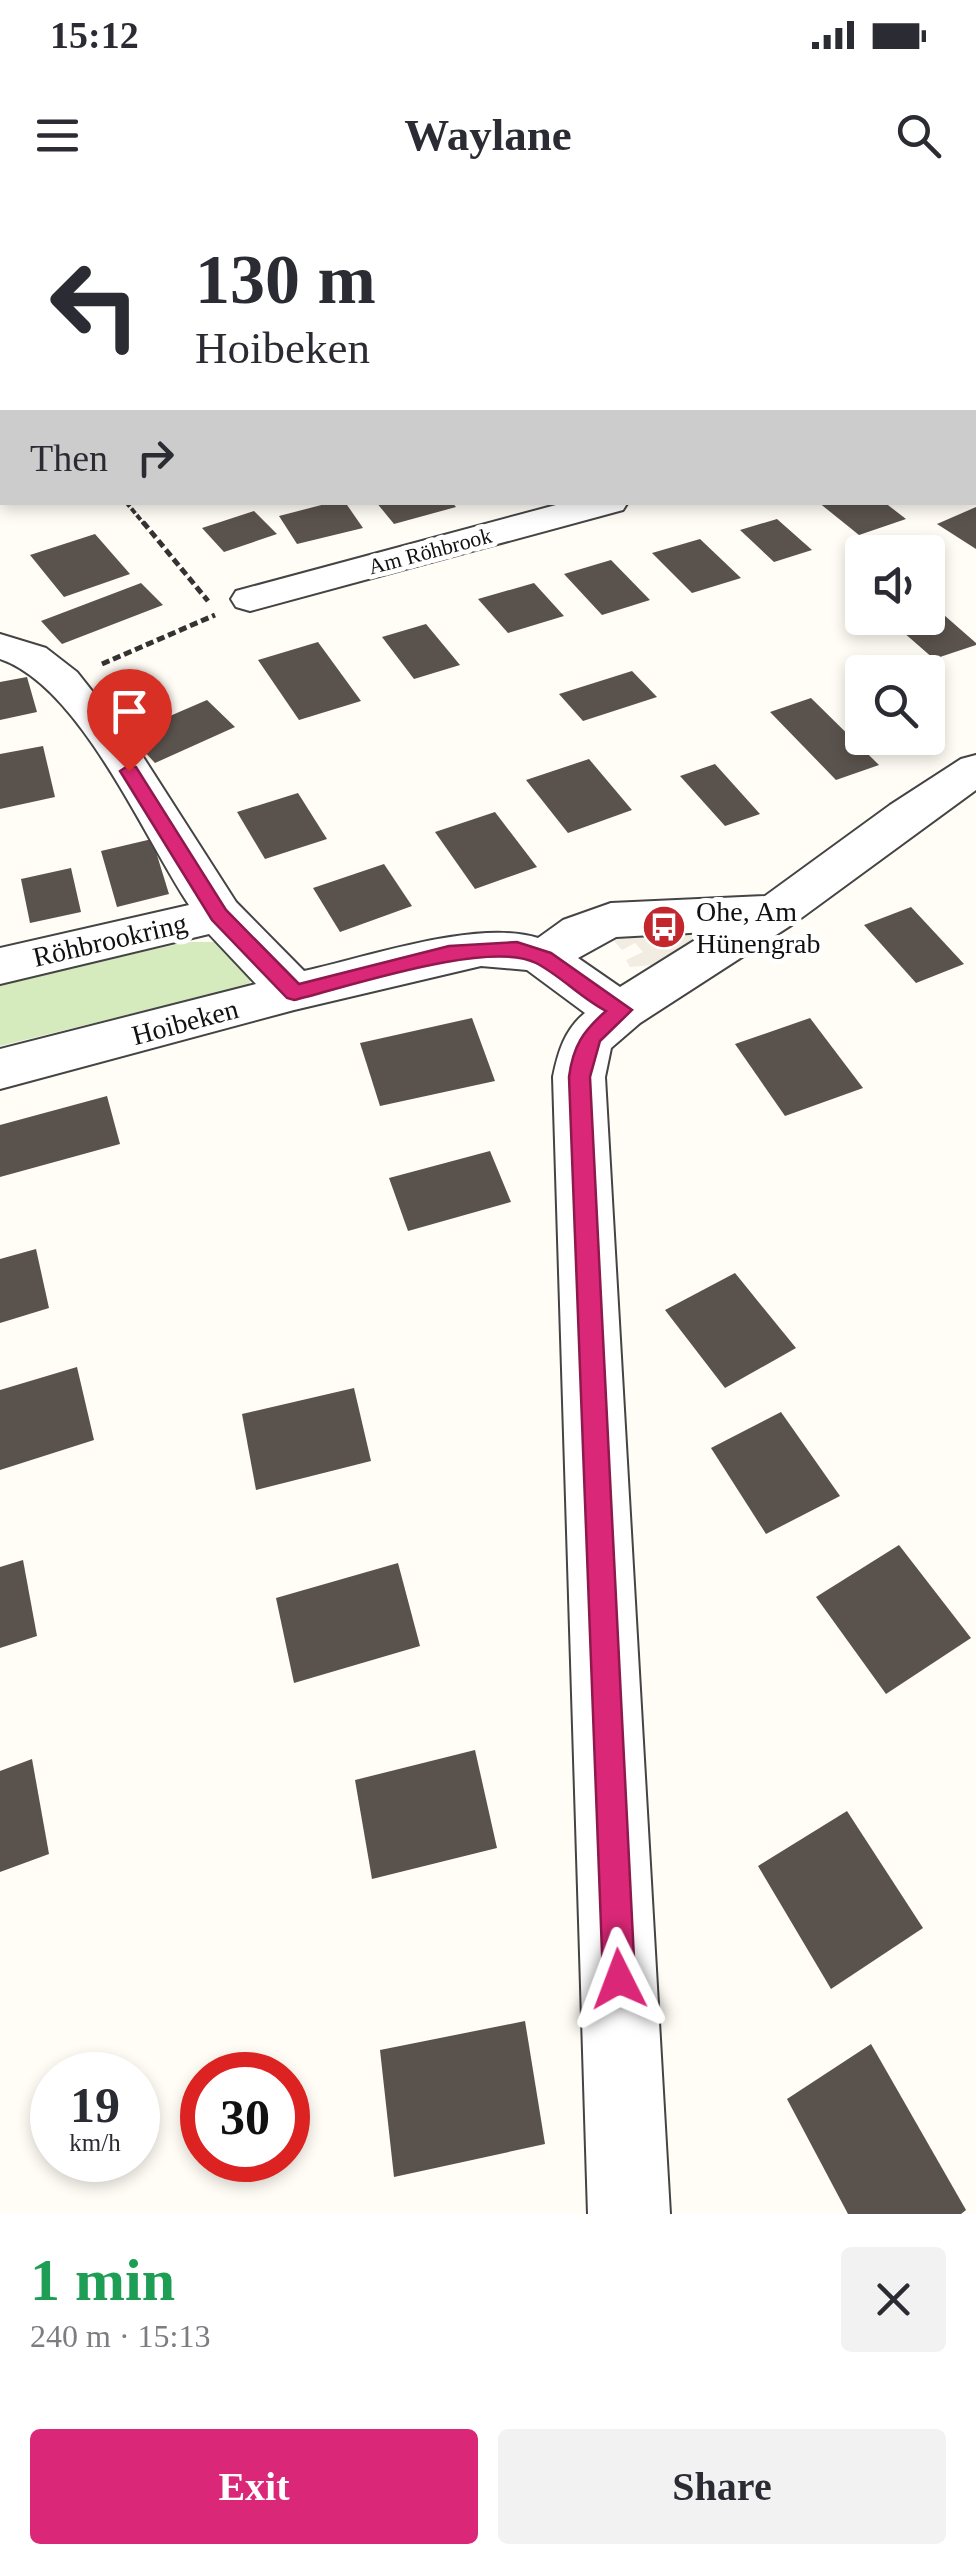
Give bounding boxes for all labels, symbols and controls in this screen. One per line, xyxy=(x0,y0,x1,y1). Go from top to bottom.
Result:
text: 15:12 xyxy=(50,14,139,56)
icon: menu xyxy=(30,108,85,163)
icon: search xyxy=(891,108,946,163)
text: Waylane xyxy=(404,110,572,160)
icon: left xyxy=(30,240,160,370)
text: 130 m xyxy=(195,241,376,318)
text: Hoibeken xyxy=(195,323,370,373)
icon: right xyxy=(128,430,183,485)
text: Then xyxy=(30,437,108,479)
street label: Am Röhbrook xyxy=(366,523,494,579)
map controls xyxy=(845,535,945,755)
button: sound xyxy=(845,535,945,635)
button: search xyxy=(845,655,945,755)
pin xyxy=(87,669,172,772)
icon: arrive xyxy=(102,684,157,739)
place label: Ohe, Am Hünengrab xyxy=(696,896,820,959)
bus stop icon: Ohe, Am Hünengrab xyxy=(641,904,687,950)
street label: Röhbrookring xyxy=(30,907,190,973)
street label: Hoibeken xyxy=(128,993,242,1051)
position arrow xyxy=(567,1927,671,2031)
speed limit sign: 30 xyxy=(180,2052,310,2182)
text: 19 xyxy=(70,2077,120,2133)
text: km/h xyxy=(69,2129,121,2156)
text: 1 min xyxy=(30,2247,175,2313)
button: close xyxy=(841,2247,946,2352)
text: 240 m · 15:13 xyxy=(30,2318,210,2354)
button: Exit xyxy=(30,2429,478,2544)
button: Share xyxy=(498,2429,946,2544)

